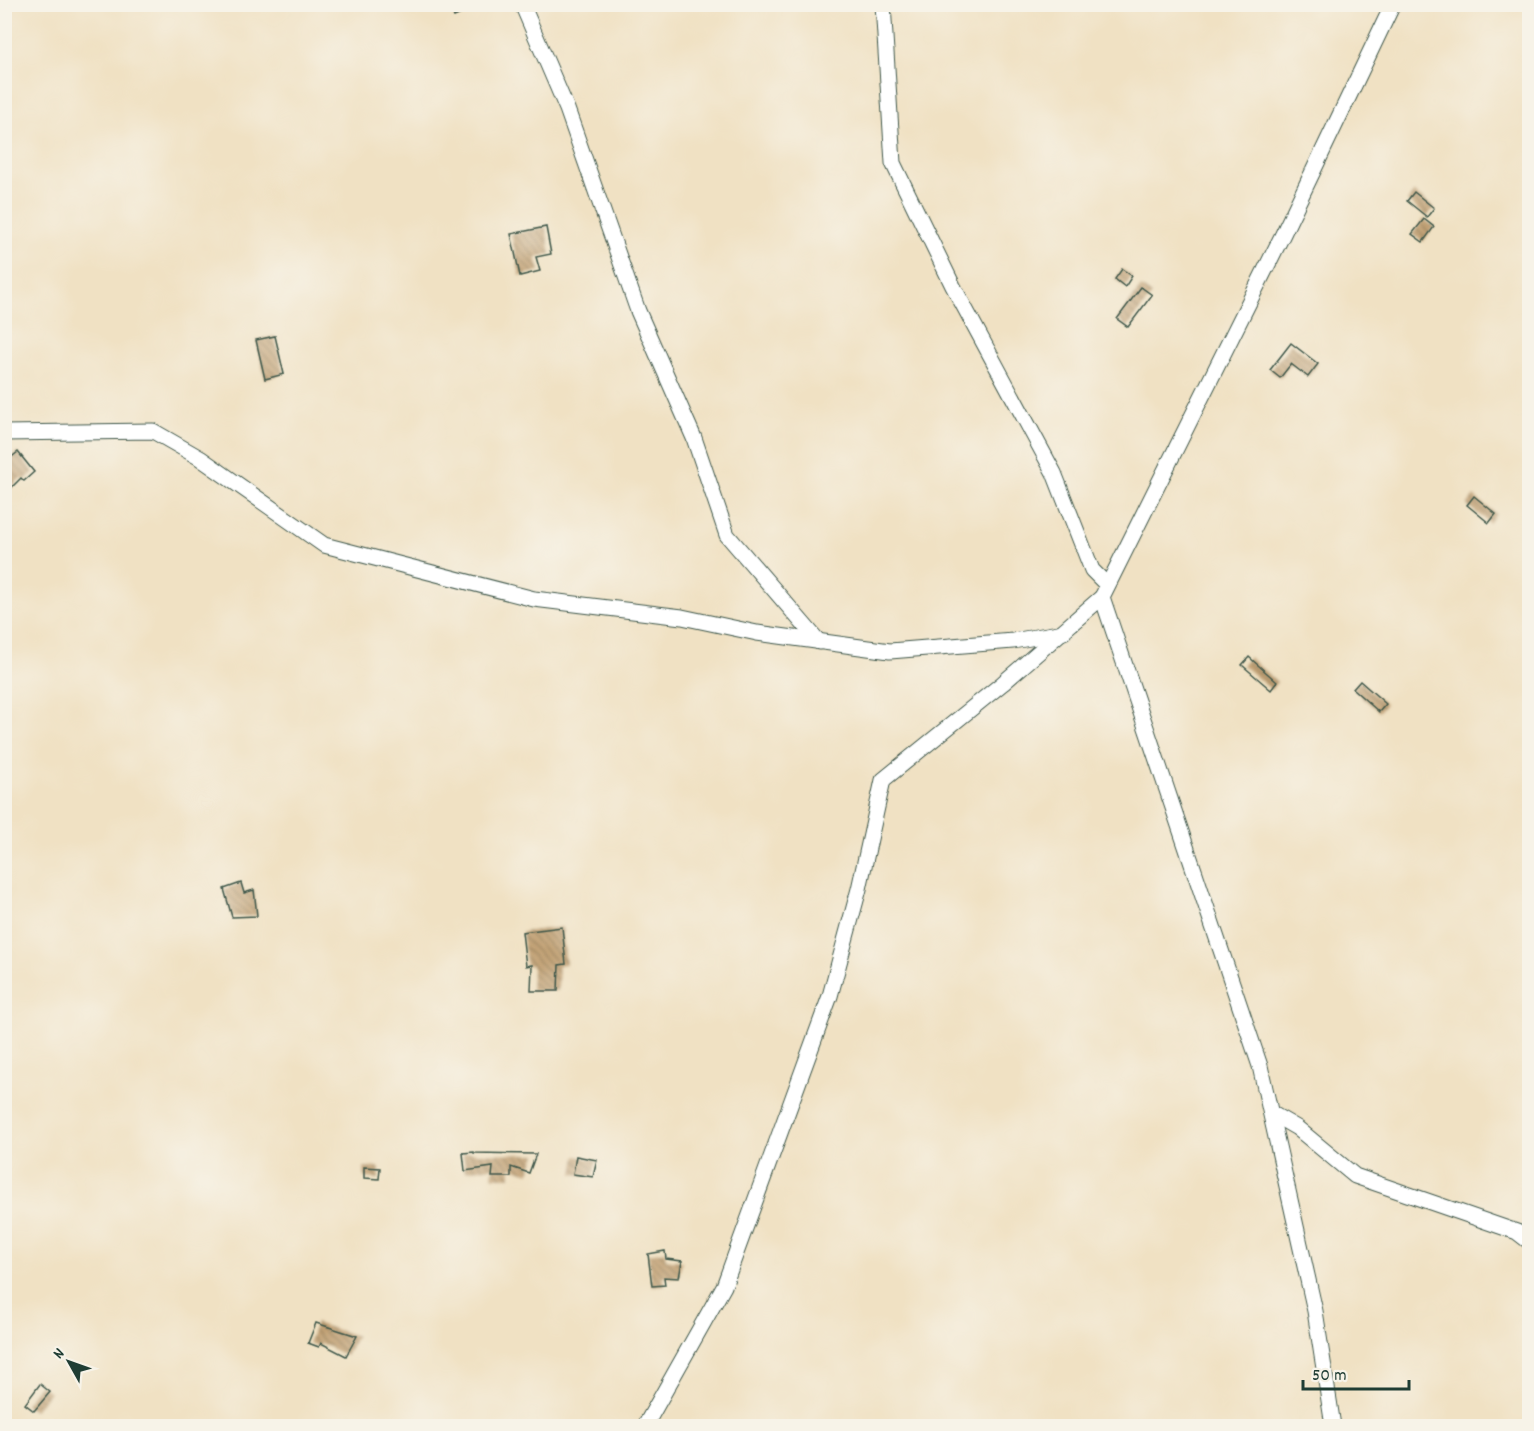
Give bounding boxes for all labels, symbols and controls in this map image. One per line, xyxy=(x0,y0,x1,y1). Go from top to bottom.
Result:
north arrow xyxy=(39,1332,99,1392)
text: N xyxy=(48,1343,71,1364)
scale bar xyxy=(1303,1353,1410,1391)
text: 50 m xyxy=(1312,1364,1347,1389)

